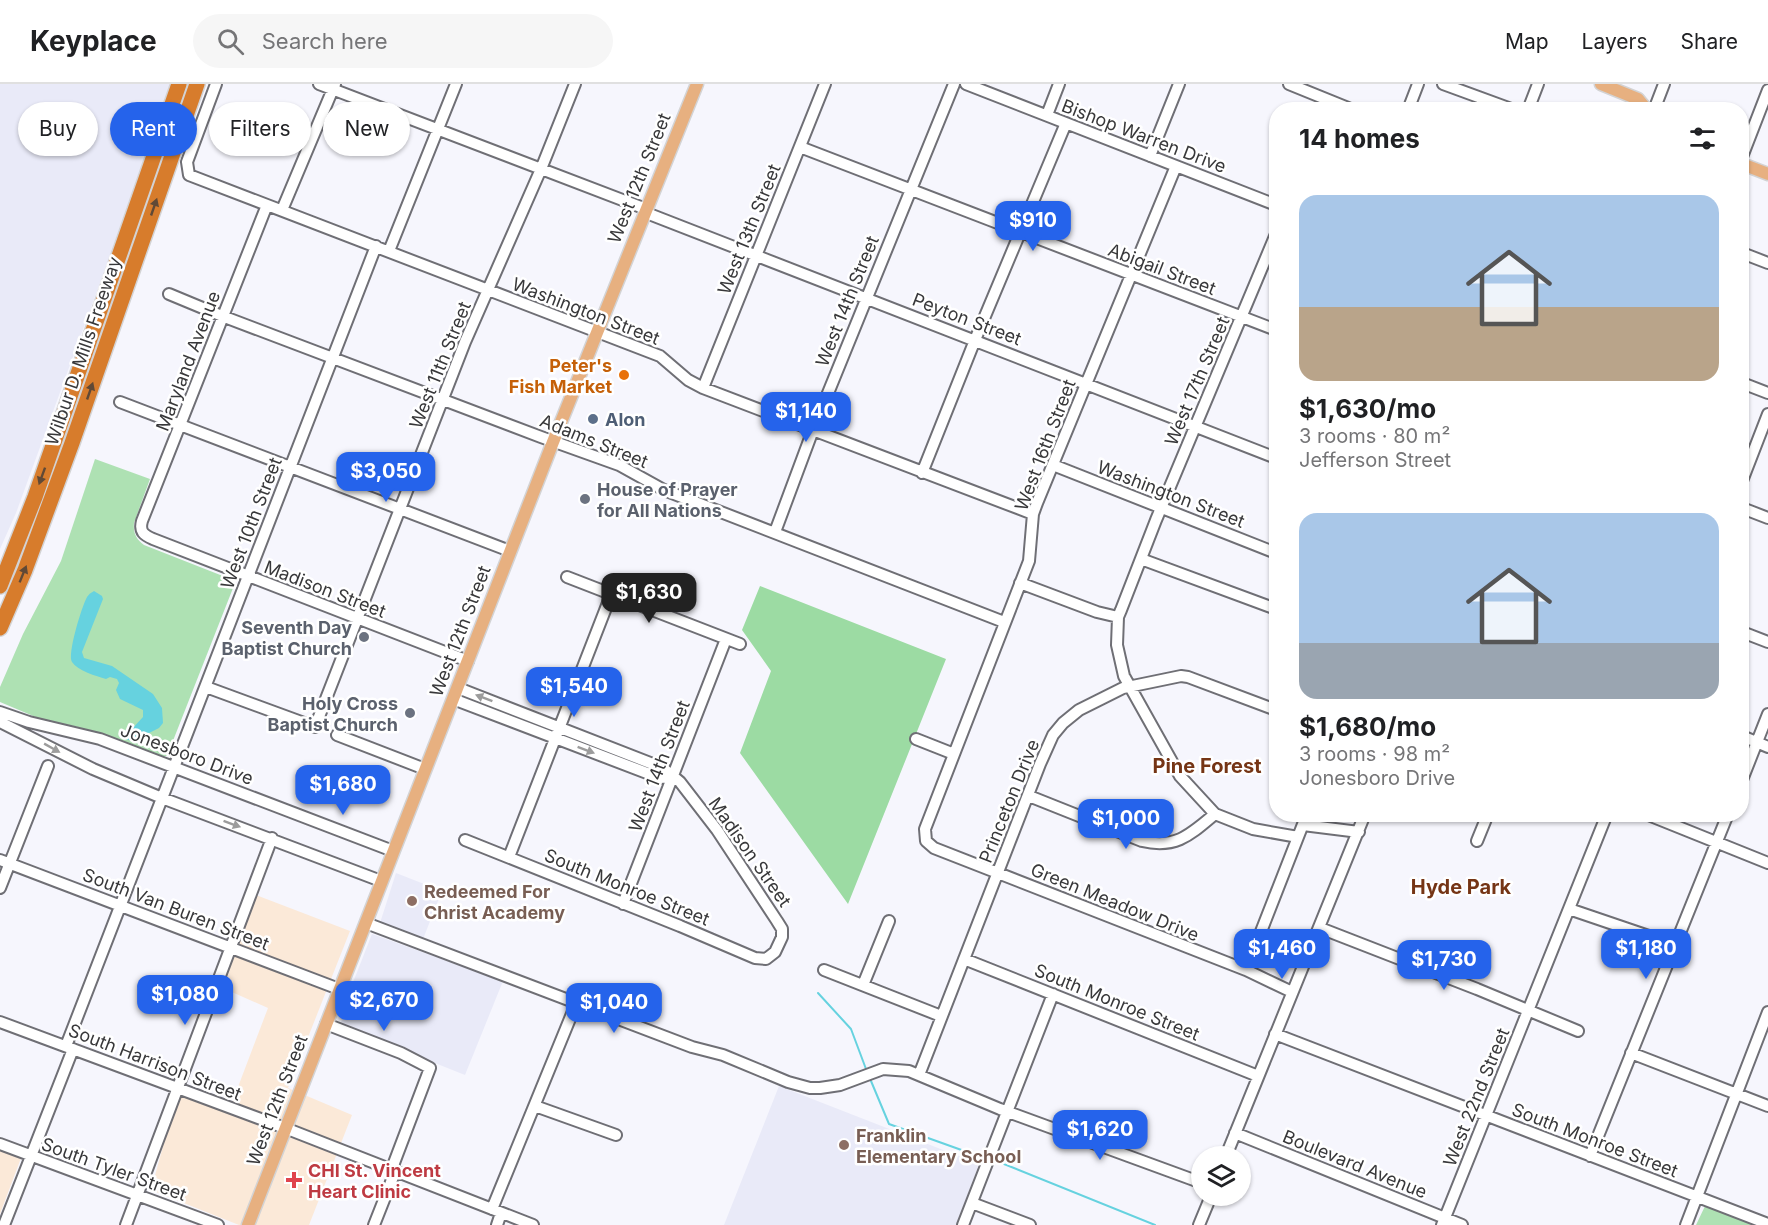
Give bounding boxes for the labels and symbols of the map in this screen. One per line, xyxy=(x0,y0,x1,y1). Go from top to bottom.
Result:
street label: Bishop Warren Drive xyxy=(1059,95,1229,177)
street label: West 12th Street xyxy=(603,110,675,246)
street label: West 13th Street xyxy=(713,161,785,297)
one-way arrow xyxy=(150,198,160,216)
pin: $910 xyxy=(997,201,1069,252)
street label: West 14th Street xyxy=(811,232,883,369)
street label: Abigail Street xyxy=(1105,239,1219,299)
street label: Wilbur D. Mills Freeway xyxy=(41,254,125,448)
street label: Washington Street xyxy=(509,273,663,349)
street label: Maryland Avenue xyxy=(152,288,224,434)
street label: Peyton Street xyxy=(910,289,1025,349)
street label: West 11th Street xyxy=(405,298,475,432)
street label: West 17th Street xyxy=(1160,313,1234,448)
place label: Peter's Fish Market xyxy=(509,355,612,397)
marker: Peter's Fish Market xyxy=(617,368,631,382)
street label: West 16th Street xyxy=(1010,376,1080,513)
one-way arrow xyxy=(86,382,95,400)
pin: $1,140 xyxy=(757,392,855,443)
place label: Alon xyxy=(605,409,646,430)
street label: Adams Street xyxy=(537,410,651,472)
marker: Alon xyxy=(586,412,600,426)
pin: $3,050 xyxy=(337,452,435,503)
street label: West 10th Street xyxy=(216,454,286,592)
street label: Washington Street xyxy=(1094,456,1248,532)
one-way arrow xyxy=(36,467,46,485)
place label: House of Prayer for All Nations xyxy=(597,479,738,521)
marker: House of Prayer for All Nations xyxy=(578,492,592,506)
street label: Madison Street xyxy=(261,556,389,622)
street label: West 12th Street xyxy=(425,563,495,699)
one-way arrow xyxy=(18,565,28,583)
pin: $1,630 xyxy=(600,573,698,624)
place label: Seventh Day Baptist Church xyxy=(221,617,352,659)
marker: Seventh Day Baptist Church xyxy=(357,630,371,644)
pin: $1,540 xyxy=(525,667,623,718)
place label: Holy Cross Baptist Church xyxy=(267,693,398,735)
one-way arrow xyxy=(475,693,493,702)
street label: West 14th Street xyxy=(624,697,694,835)
marker: Holy Cross Baptist Church xyxy=(403,706,417,720)
street label: Jonesboro Drive xyxy=(118,719,256,789)
street label: Princeton Drive xyxy=(975,736,1043,866)
one-way arrow xyxy=(44,743,61,753)
one-way arrow xyxy=(578,745,596,755)
district label: Pine Forest xyxy=(1152,754,1262,778)
pin: $1,680 xyxy=(294,765,392,816)
street label: Madison Street xyxy=(705,793,796,911)
pin: $1,000 xyxy=(1077,799,1175,850)
one-way arrow xyxy=(223,819,241,829)
street label: South Monroe Street xyxy=(542,844,713,930)
street label: Green Meadow Drive xyxy=(1028,859,1202,945)
street label: South Van Buren Street xyxy=(80,864,272,954)
district label: Hyde Park xyxy=(1411,875,1512,899)
place label: Redeemed For Christ Academy xyxy=(424,881,565,923)
marker: Redeemed For Christ Academy xyxy=(405,894,419,908)
pin: $1,460 xyxy=(1233,929,1331,980)
pin: $1,180 xyxy=(1597,929,1695,980)
pin: $1,730 xyxy=(1395,940,1493,991)
street label: South Monroe Street xyxy=(1032,959,1203,1045)
pin: $1,080 xyxy=(136,975,234,1026)
pin: $2,670 xyxy=(335,981,433,1032)
pin: $1,040 xyxy=(565,983,663,1034)
street label: South Harrison Street xyxy=(66,1019,244,1105)
street label: West 22nd Street xyxy=(1439,1025,1513,1169)
street label: West 12th Street xyxy=(242,1032,312,1168)
street label: South Monroe Street xyxy=(1509,1099,1681,1181)
pin: $1,620 xyxy=(1051,1110,1149,1161)
place label: Franklin Elementary School xyxy=(856,1125,1021,1167)
street label: Boulevard Avenue xyxy=(1280,1125,1430,1203)
street label: South Tyler Street xyxy=(39,1133,189,1205)
marker: Franklin Elementary School xyxy=(837,1138,851,1152)
place label: CHI St. Vincent Heart Clinic xyxy=(308,1160,441,1202)
marker: CHI St. Vincent Heart Clinic xyxy=(285,1171,303,1189)

